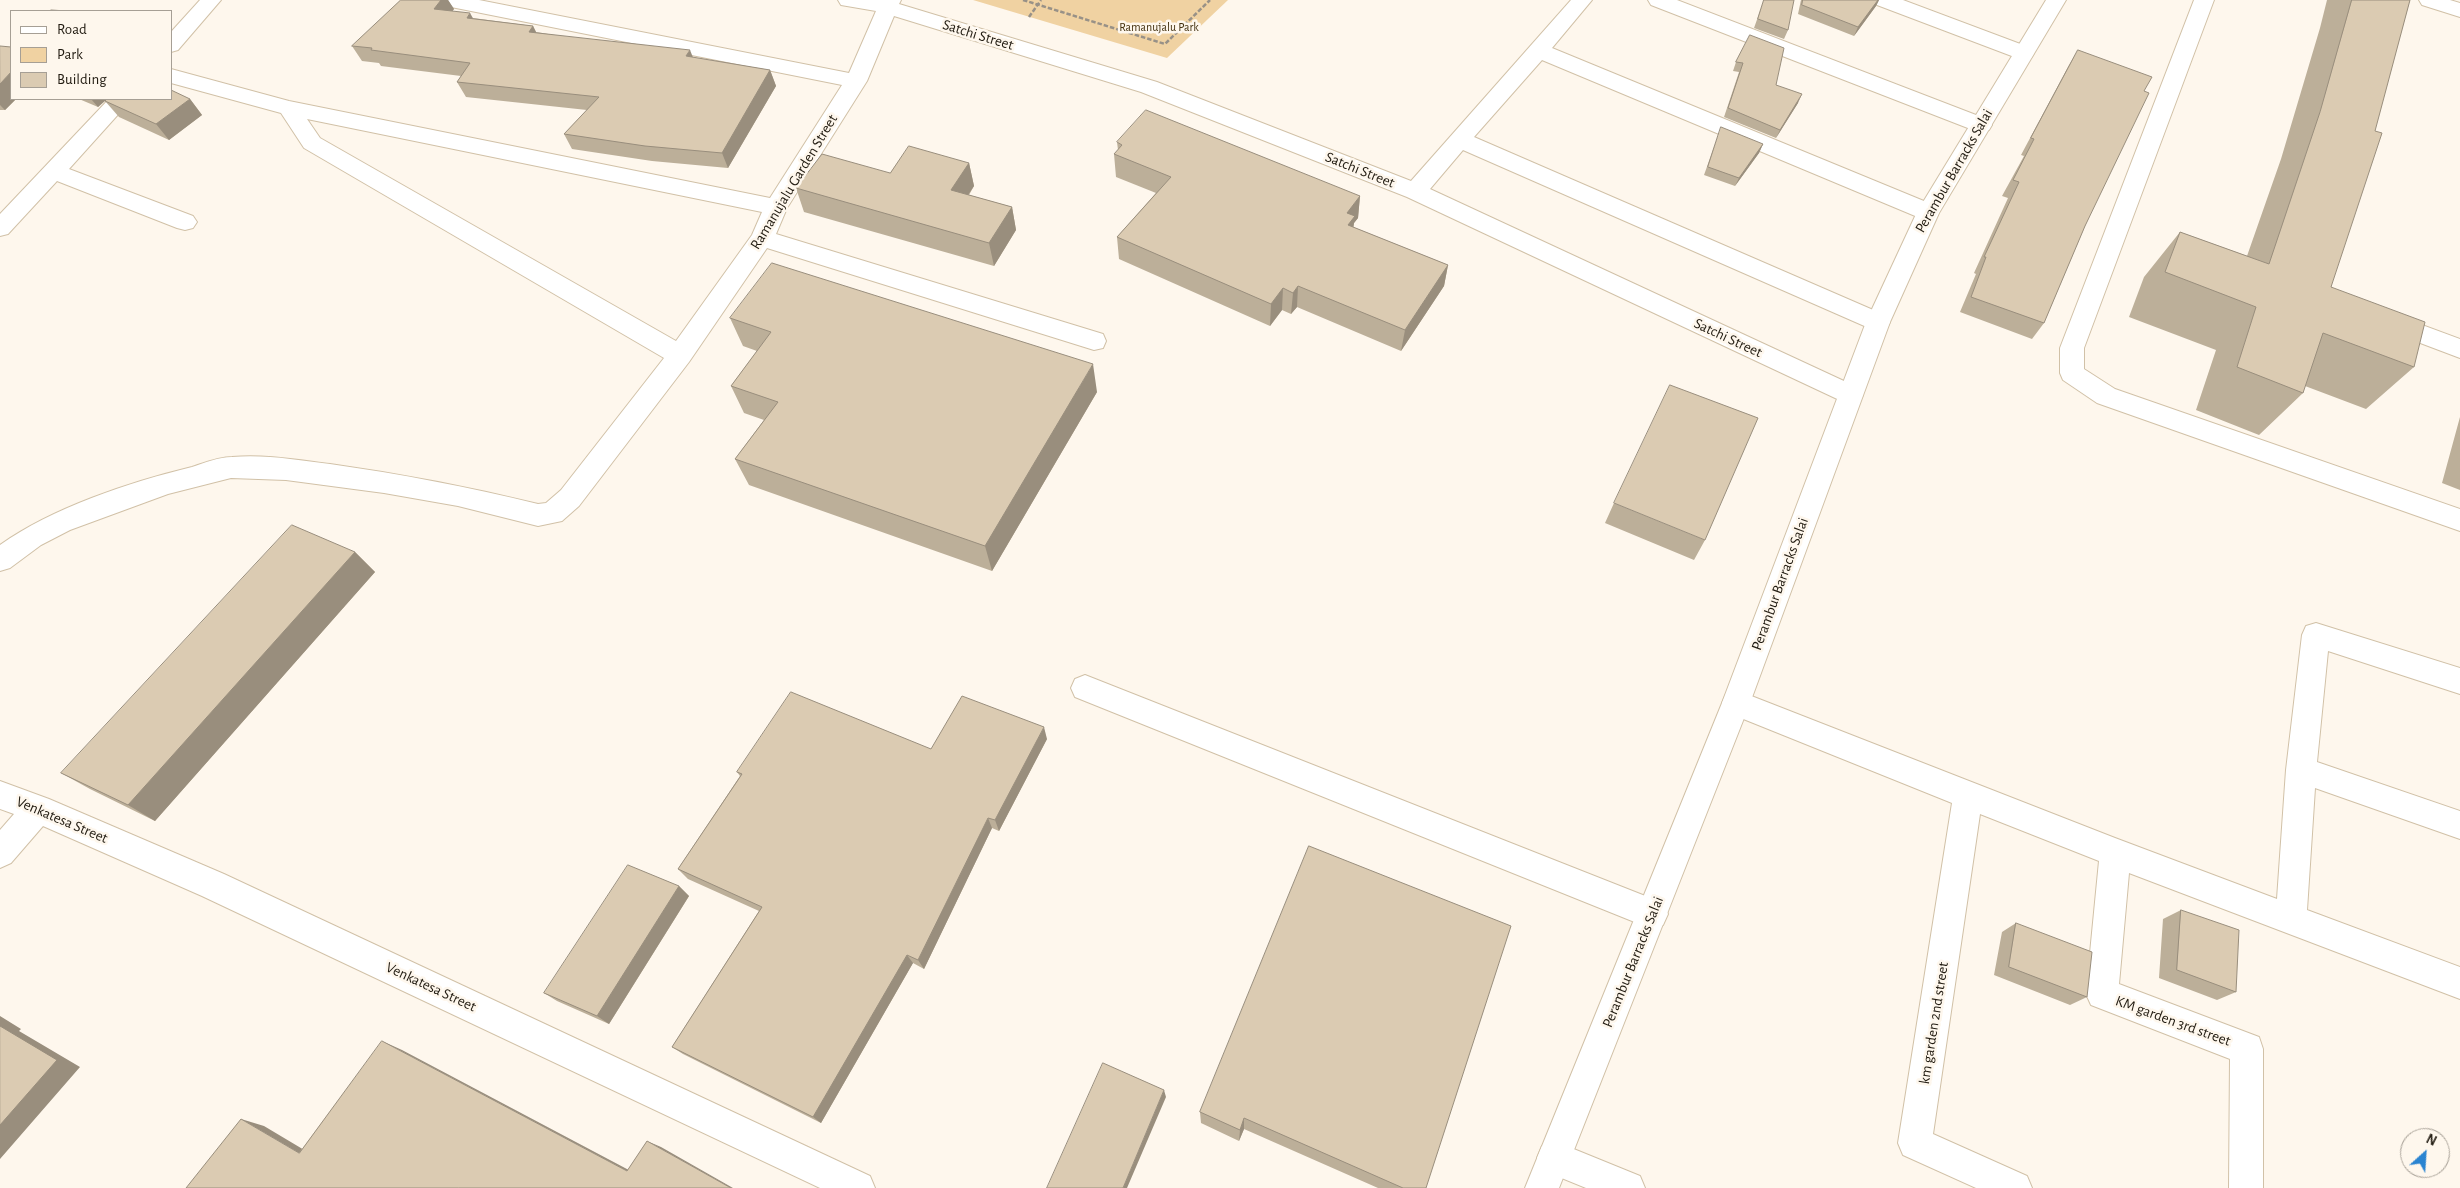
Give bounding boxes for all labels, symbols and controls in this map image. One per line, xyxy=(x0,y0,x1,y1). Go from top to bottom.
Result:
legend xyxy=(10,10,172,100)
street label: Satchi Street xyxy=(940,16,1016,54)
park label: Ramanujalu Park xyxy=(1119,20,1199,34)
text: Road xyxy=(57,22,87,37)
text: Park xyxy=(57,47,83,62)
text: Building xyxy=(57,72,107,87)
street label: Perambur Barracks Salai xyxy=(1911,106,1997,236)
street label: Ramanujalu Garden Street xyxy=(747,111,841,253)
street label: Satchi Street xyxy=(1323,148,1397,192)
street label: Satchi Street xyxy=(1691,314,1765,362)
street label: Perambur Barracks Salai xyxy=(1748,515,1812,653)
street label: Venkatesa Street xyxy=(14,793,110,847)
street label: Perambur Barracks Salai xyxy=(1598,894,1668,1030)
street label: Venkatesa Street xyxy=(383,958,479,1016)
street label: km garden 2nd street xyxy=(1915,961,1953,1085)
street label: KM garden 3rd street xyxy=(2113,992,2233,1050)
north arrow xyxy=(2400,1128,2450,1178)
text: N xyxy=(2424,1132,2439,1149)

